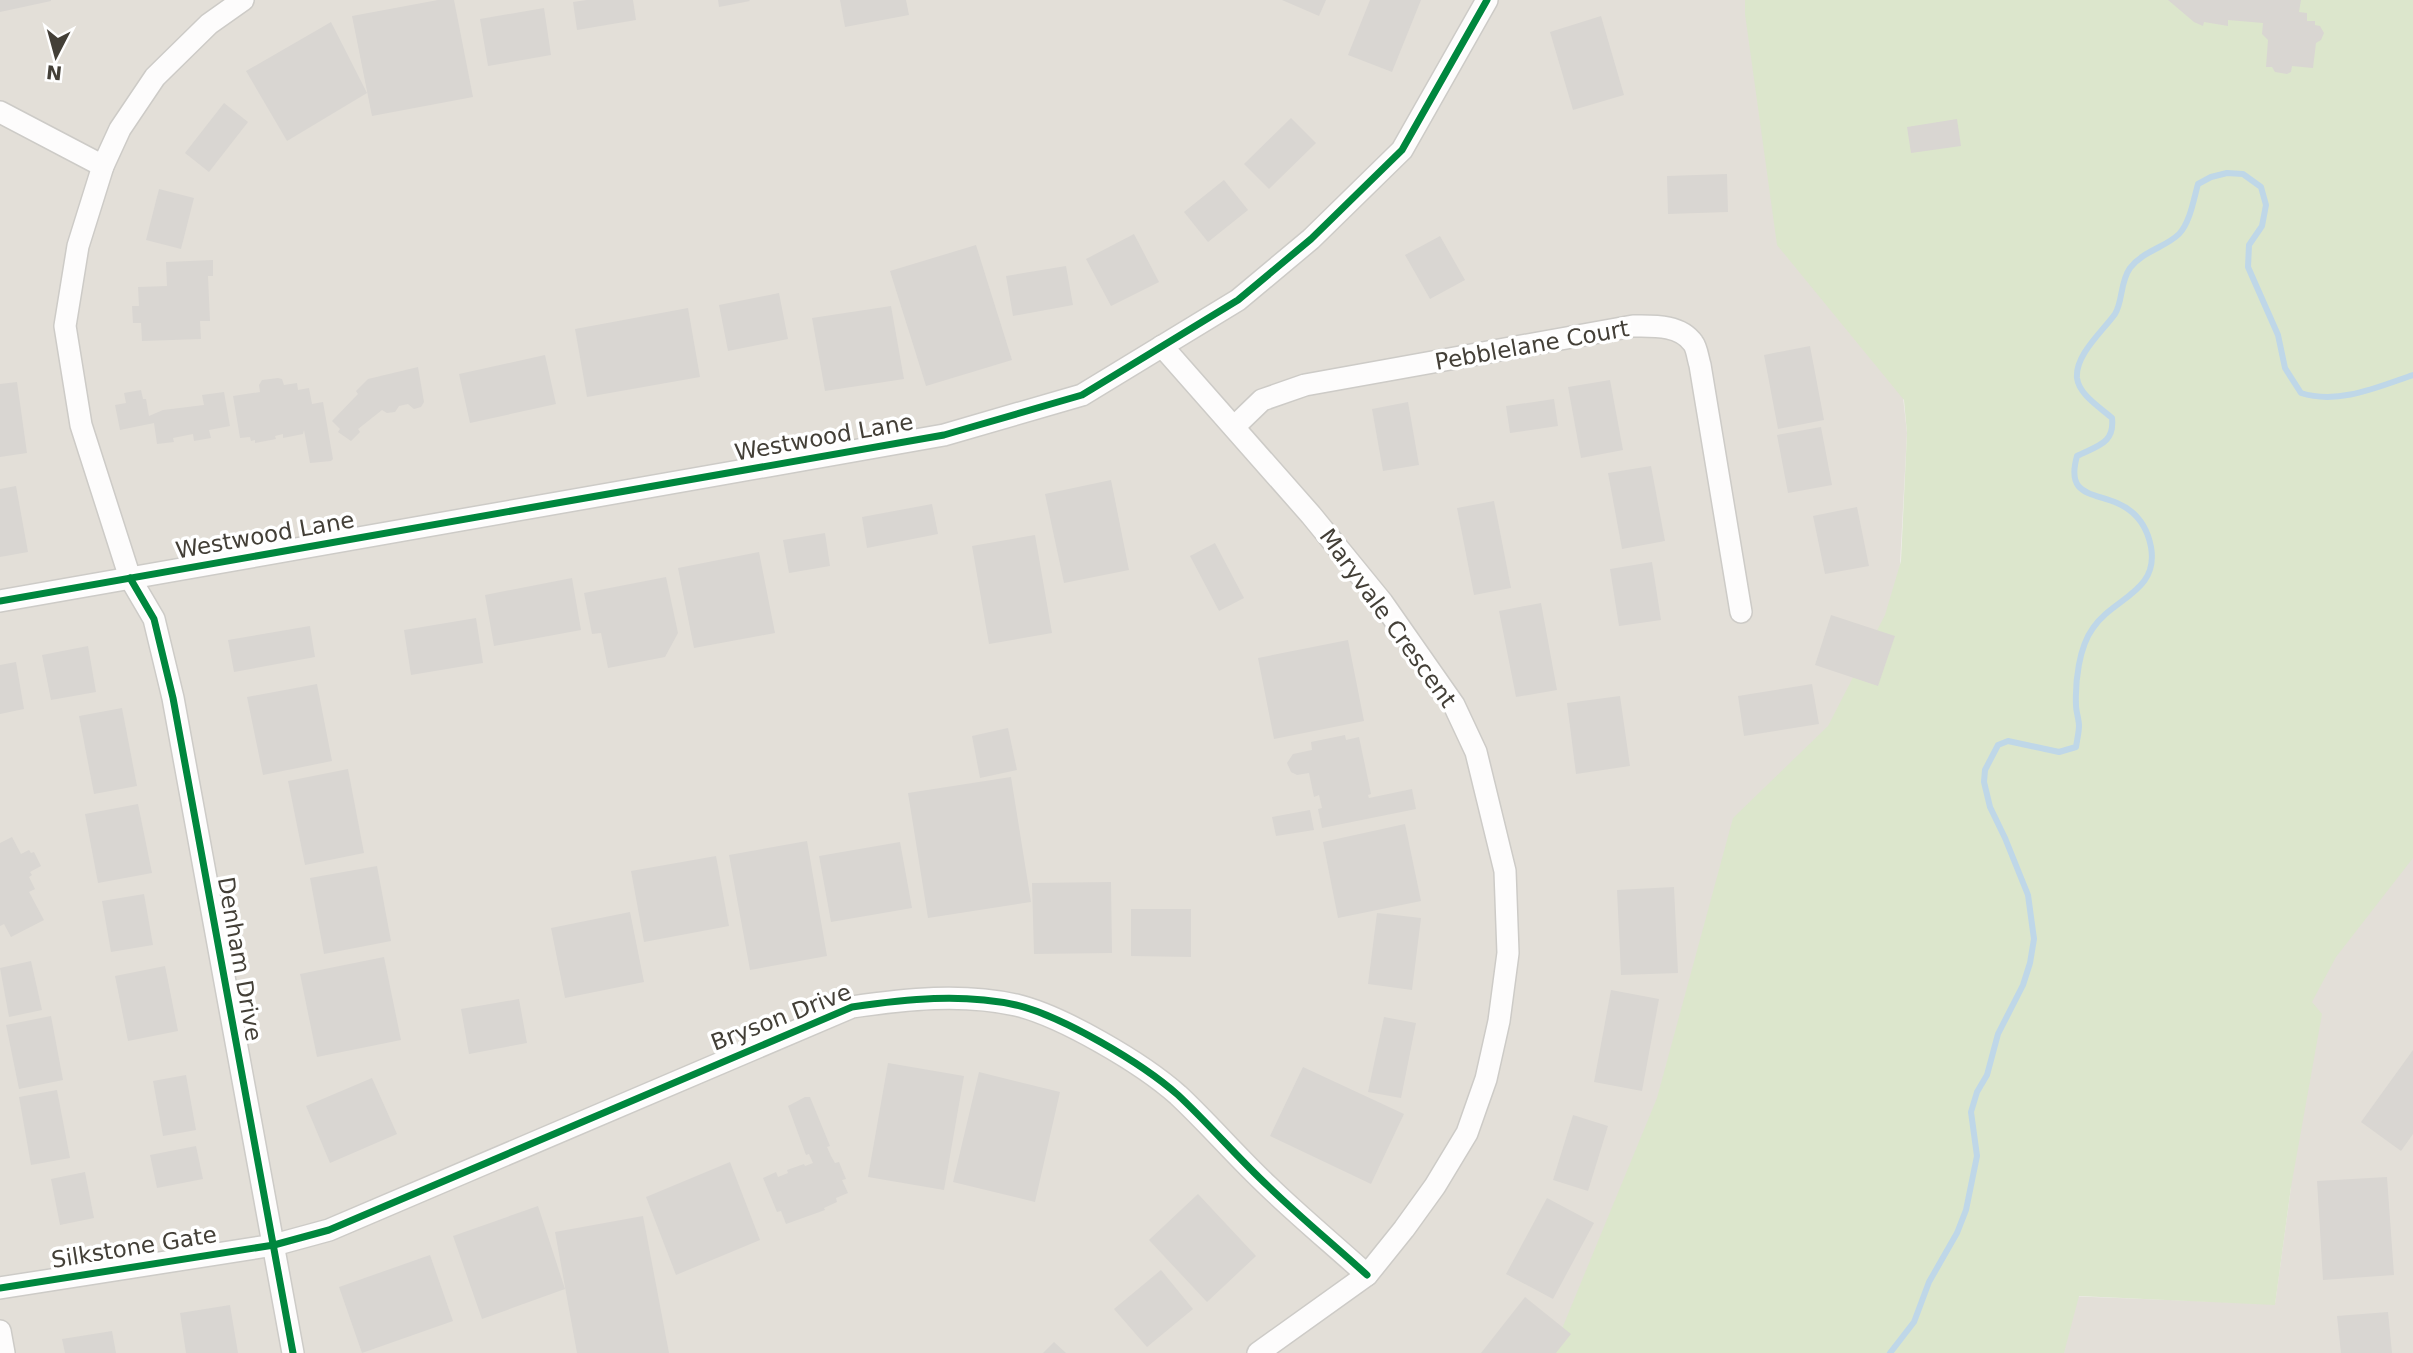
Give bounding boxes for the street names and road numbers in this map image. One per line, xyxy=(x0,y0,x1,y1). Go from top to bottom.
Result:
street label: Pebblelane Court xyxy=(1433,315,1631,375)
street label: Westwood Lane xyxy=(733,408,915,466)
street label: Westwood Lane xyxy=(174,506,356,564)
street label: Maryvale Crescent xyxy=(1315,524,1461,712)
street label: Denham Drive xyxy=(213,875,267,1043)
street label: Bryson Drive xyxy=(707,978,855,1056)
street label: Silkstone Gate xyxy=(50,1221,218,1273)

